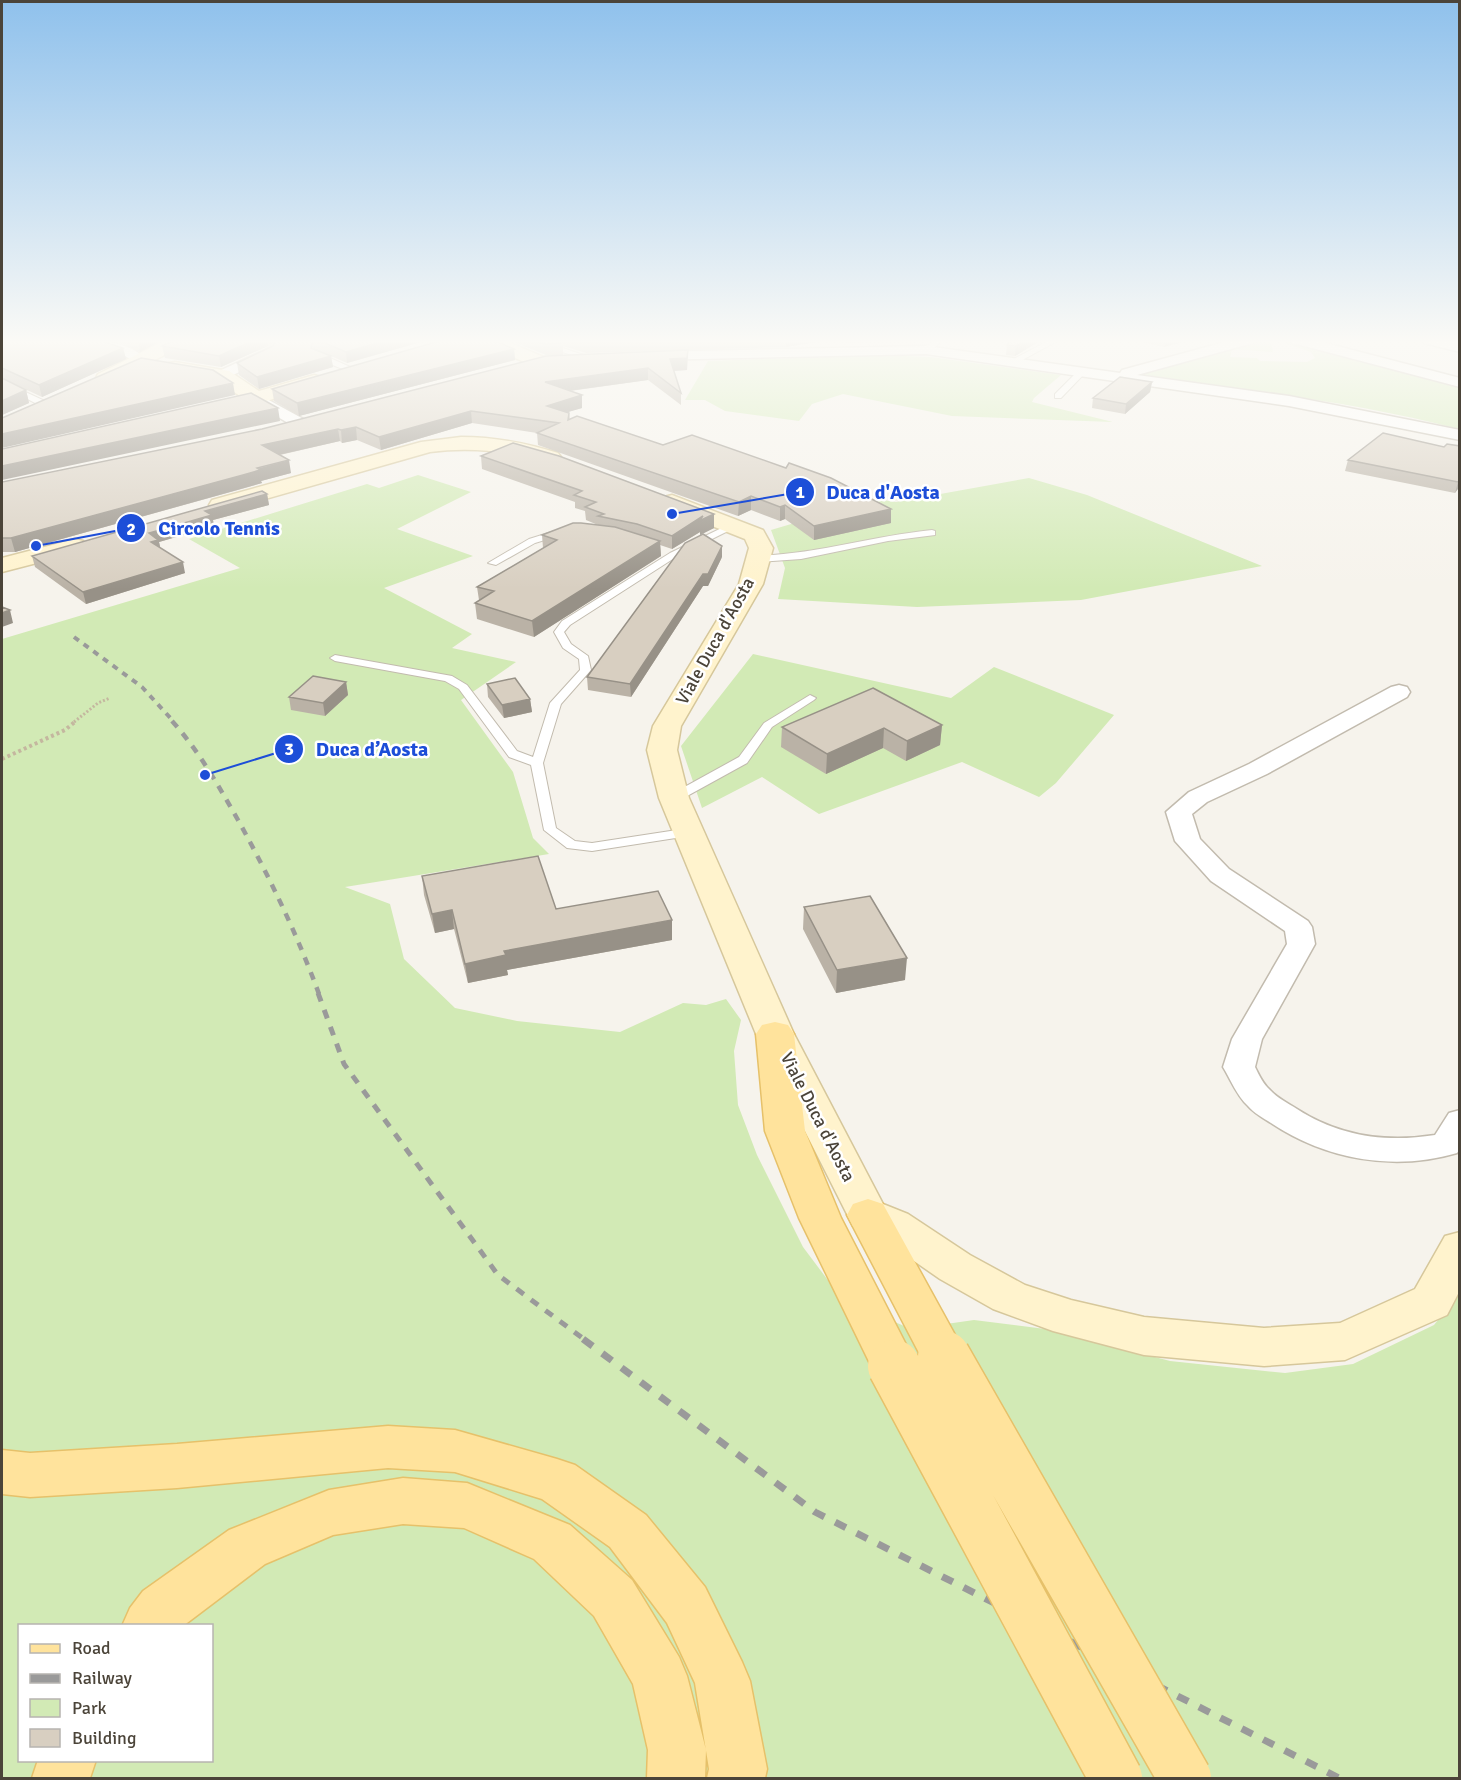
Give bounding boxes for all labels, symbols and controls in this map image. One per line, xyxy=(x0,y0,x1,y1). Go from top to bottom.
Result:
callout: Duca d'Aosta xyxy=(785,473,952,511)
text: Duca d'Aosta xyxy=(826,480,940,505)
text: 1 xyxy=(795,481,805,503)
callout: Circolo Tennis xyxy=(116,509,292,547)
text: Circolo Tennis xyxy=(158,516,280,541)
text: 2 xyxy=(126,518,136,540)
street label: Viale Duca d'Aosta xyxy=(671,573,759,709)
callout: Duca d’Aosta xyxy=(274,730,441,768)
text: Duca d’Aosta xyxy=(316,737,428,762)
text: 3 xyxy=(284,738,294,760)
street label: Viale Duca d'Aosta xyxy=(776,1049,860,1185)
legend xyxy=(18,1624,213,1762)
text: Road xyxy=(72,1637,111,1659)
text: Railway xyxy=(72,1667,133,1689)
text: Park xyxy=(72,1697,107,1719)
text: Building xyxy=(72,1727,136,1749)

